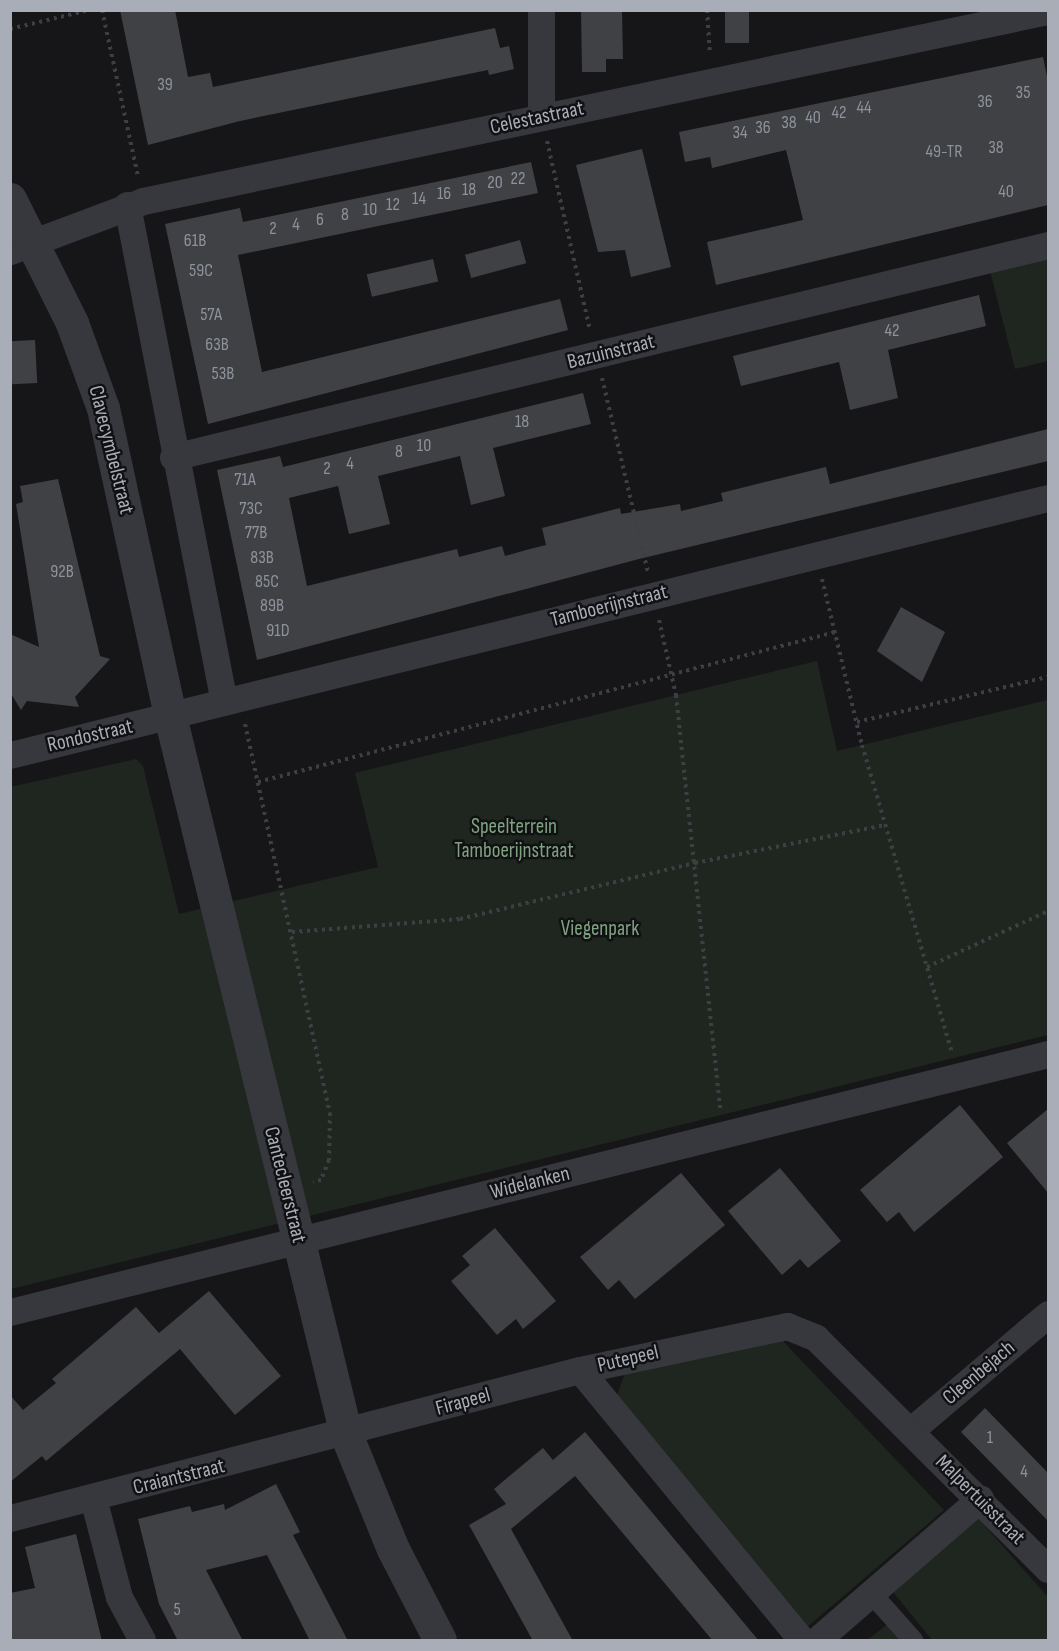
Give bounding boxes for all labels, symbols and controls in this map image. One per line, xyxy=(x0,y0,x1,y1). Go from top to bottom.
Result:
house number: 39 xyxy=(157,74,173,96)
house number: 35 xyxy=(1016,82,1030,104)
house number: 36 xyxy=(977,91,993,113)
street label: Celestastraat xyxy=(488,96,586,140)
house number: 44 xyxy=(856,97,872,119)
house number: 42 xyxy=(831,102,847,124)
house number: 40 xyxy=(805,107,821,129)
house number: 38 xyxy=(781,112,797,134)
house number: 36 xyxy=(755,117,771,139)
house number: 34 xyxy=(732,122,748,144)
house number: 38 xyxy=(988,137,1004,159)
house number: 49-TR xyxy=(926,141,962,163)
house number: 22 xyxy=(511,168,525,190)
house number: 20 xyxy=(487,172,503,194)
house number: 18 xyxy=(462,179,476,201)
house number: 40 xyxy=(998,181,1014,203)
house number: 16 xyxy=(437,183,451,205)
house number: 14 xyxy=(412,188,426,210)
house number: 12 xyxy=(386,194,400,216)
house number: 10 xyxy=(363,199,377,221)
house number: 8 xyxy=(341,204,349,226)
house number: 6 xyxy=(316,209,324,231)
house number: 4 xyxy=(292,214,300,236)
house number: 2 xyxy=(269,218,277,240)
house number: 61B xyxy=(184,230,206,252)
house number: 59C xyxy=(189,260,213,282)
house number: 57A xyxy=(200,304,222,326)
house number: 42 xyxy=(884,320,900,342)
street label: Bazuinstraat xyxy=(565,329,657,375)
house number: 63B xyxy=(205,334,229,356)
house number: 53B xyxy=(212,363,234,385)
street label: Clavecymbelstraat xyxy=(83,383,139,517)
house number: 18 xyxy=(515,411,529,433)
house number: 10 xyxy=(417,435,431,457)
house number: 8 xyxy=(395,441,403,463)
house number: 4 xyxy=(346,453,354,475)
house number: 2 xyxy=(323,458,331,480)
house number: 71A xyxy=(234,469,256,491)
house number: 73C xyxy=(239,498,263,520)
house number: 77B xyxy=(245,522,267,544)
house number: 83B xyxy=(250,547,274,569)
house number: 92B xyxy=(50,561,74,583)
house number: 85C xyxy=(255,571,279,593)
street label: Tamboerijnstraat xyxy=(548,579,670,633)
house number: 89B xyxy=(260,595,284,617)
house number: 91D xyxy=(266,620,290,642)
street label: Rondostraat xyxy=(45,714,135,758)
park label: Speelterrein Tamboerijnstraat xyxy=(454,814,574,864)
park label: Viegenpark xyxy=(561,916,639,942)
street label: Cantecleerstraat xyxy=(258,1124,312,1246)
street label: Widelanken xyxy=(488,1161,572,1205)
street label: Cleenbejach xyxy=(938,1336,1020,1410)
street label: Putepeel xyxy=(595,1340,661,1378)
street label: Firapeel xyxy=(433,1383,493,1421)
house number: 1 xyxy=(987,1427,993,1449)
street label: Malpertuisstraat xyxy=(930,1450,1030,1550)
street label: Craiantstraat xyxy=(131,1453,227,1501)
house number: 4 xyxy=(1020,1461,1028,1483)
house number: 5 xyxy=(173,1599,181,1621)

